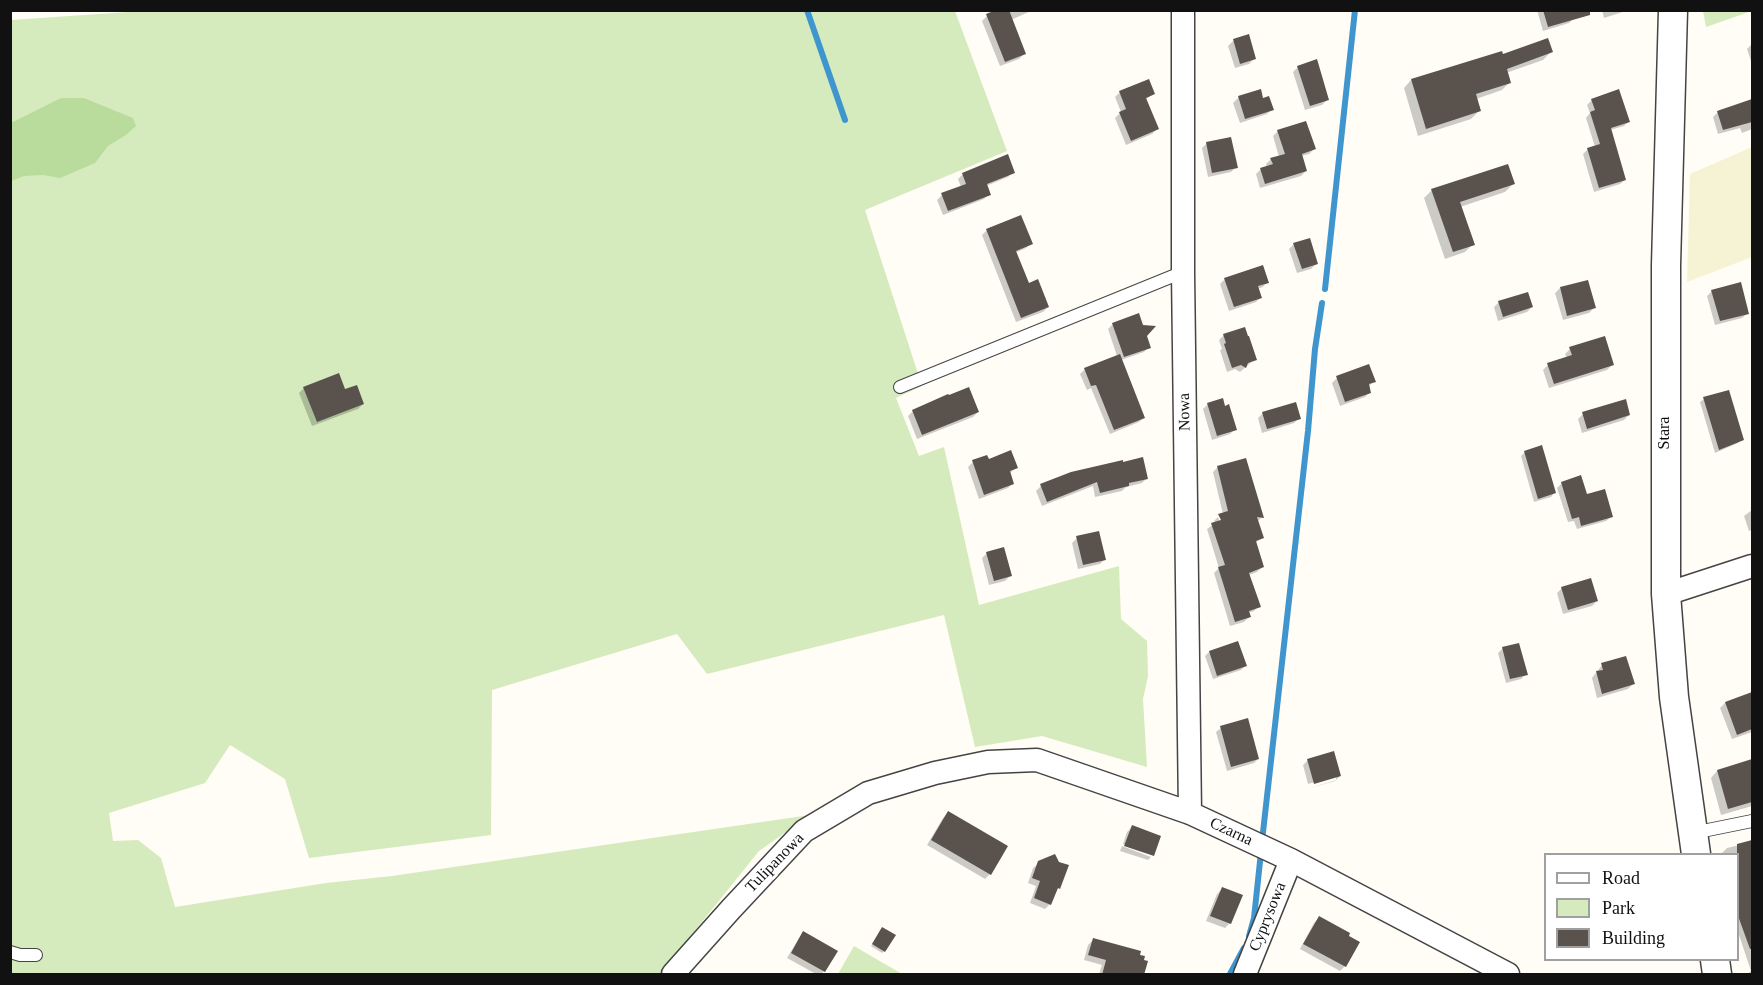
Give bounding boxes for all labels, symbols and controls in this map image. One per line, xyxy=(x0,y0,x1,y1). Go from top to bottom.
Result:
street label: Nowa xyxy=(1175,393,1195,431)
street label: Stara xyxy=(1655,417,1675,449)
street label: Czarna xyxy=(1206,814,1256,850)
street label: Tulipanowa xyxy=(742,829,808,897)
legend xyxy=(1544,853,1739,961)
text: Road xyxy=(1602,868,1640,888)
street label: Cyprysowa xyxy=(1245,880,1291,954)
text: Park xyxy=(1602,898,1635,918)
text: Building xyxy=(1602,928,1665,948)

